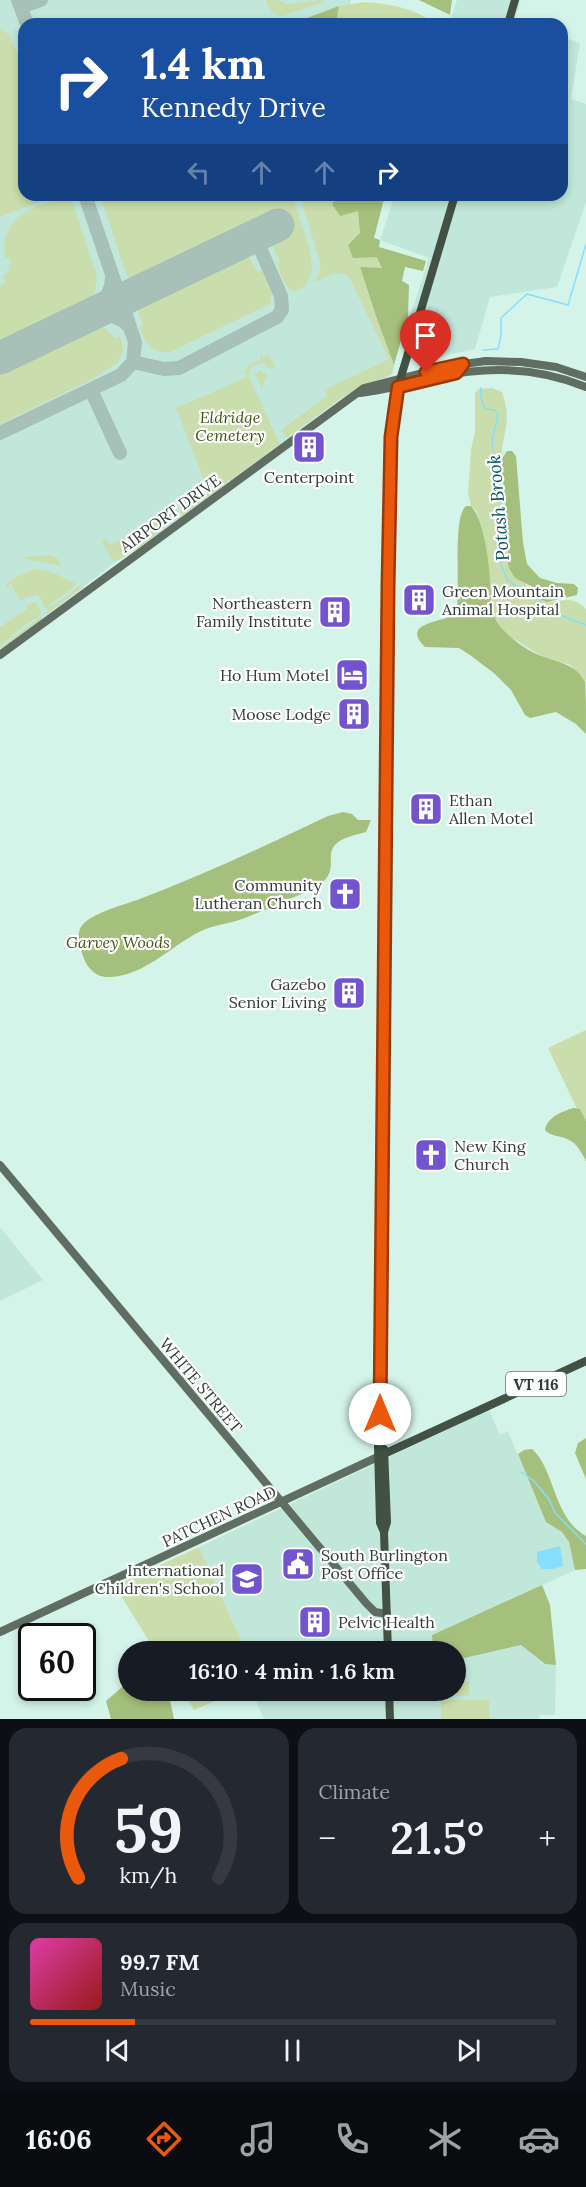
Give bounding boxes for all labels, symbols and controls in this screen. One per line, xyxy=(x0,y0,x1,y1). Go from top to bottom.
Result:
text: 1.4 km xyxy=(141,37,265,91)
icon: right xyxy=(42,42,120,120)
text: Kennedy Drive xyxy=(141,90,326,124)
icon: left xyxy=(182,156,215,189)
icon: ahead xyxy=(245,156,278,189)
icon: ahead xyxy=(308,156,341,189)
icon: right xyxy=(371,156,404,189)
pin xyxy=(400,310,451,372)
icon: arrive xyxy=(409,319,442,352)
park label: Eldridge Cemetery xyxy=(195,407,265,445)
building icon: Centerpoint xyxy=(291,429,327,465)
water label: Potash Brook xyxy=(482,454,514,562)
place label: Centerpoint xyxy=(264,467,355,487)
street label: AIRPORT DRIVE xyxy=(115,470,224,557)
place label: Green Mountain Animal Hospital xyxy=(441,581,564,619)
building icon: Green Mountain Animal Hospital xyxy=(401,582,437,618)
place label: Northeastern Family Institute xyxy=(196,593,312,631)
building icon: Northeastern Family Institute xyxy=(317,594,353,630)
hotel icon: Ho Hum Motel xyxy=(334,657,370,693)
place label: Ho Hum Motel xyxy=(220,665,329,685)
building icon: Moose Lodge xyxy=(336,696,372,732)
place label: Moose Lodge xyxy=(232,704,331,724)
place label: Ethan Allen Motel xyxy=(448,790,533,828)
building icon: Ethan Allen Motel xyxy=(408,791,444,827)
place label: Community Lutheran Church xyxy=(195,875,323,913)
church icon: Community Lutheran Church xyxy=(327,876,363,912)
park label: Garvey Woods xyxy=(66,932,170,952)
place label: Gazebo Senior Living xyxy=(229,974,327,1012)
building icon: Gazebo Senior Living xyxy=(331,975,367,1011)
place label: New King Church xyxy=(454,1136,527,1174)
church icon: New King Church xyxy=(413,1137,449,1173)
street label: WHITE STREET xyxy=(156,1334,246,1436)
road number: VT 116 xyxy=(506,1372,566,1396)
position arrow xyxy=(348,1382,412,1446)
street label: PATCHEN ROAD xyxy=(159,1481,279,1551)
place label: South Burlington Post Office xyxy=(321,1545,448,1583)
public building icon: South Burlington Post Office xyxy=(280,1546,316,1582)
place label: International Children's School xyxy=(95,1560,224,1598)
school or university icon: International Children's School xyxy=(229,1561,265,1597)
building icon: Pelvic Health xyxy=(297,1604,333,1640)
place label: Pelvic Health xyxy=(338,1612,435,1632)
speed limit sign: 60 xyxy=(18,1623,96,1701)
text: 16:10 · 4 min · 1.6 km xyxy=(189,1657,395,1685)
text: Climate xyxy=(319,1779,390,1804)
text: 59 xyxy=(114,1789,184,1869)
text: 21.5° xyxy=(390,1809,484,1866)
text: − xyxy=(319,1817,336,1859)
text: + xyxy=(539,1817,556,1859)
text: km/h xyxy=(120,1861,178,1889)
text: 99.7 FM xyxy=(120,1948,200,1976)
text: Music xyxy=(120,1976,176,2001)
icon: previous xyxy=(101,2034,134,2067)
icon: pause xyxy=(276,2034,309,2067)
icon: next xyxy=(452,2034,485,2067)
icon: directions xyxy=(143,2118,185,2160)
icon: music xyxy=(237,2118,279,2160)
icon: phone xyxy=(331,2118,373,2160)
icon: climate xyxy=(424,2118,466,2160)
icon: car xyxy=(518,2118,560,2160)
text: 16:06 xyxy=(26,2122,92,2156)

